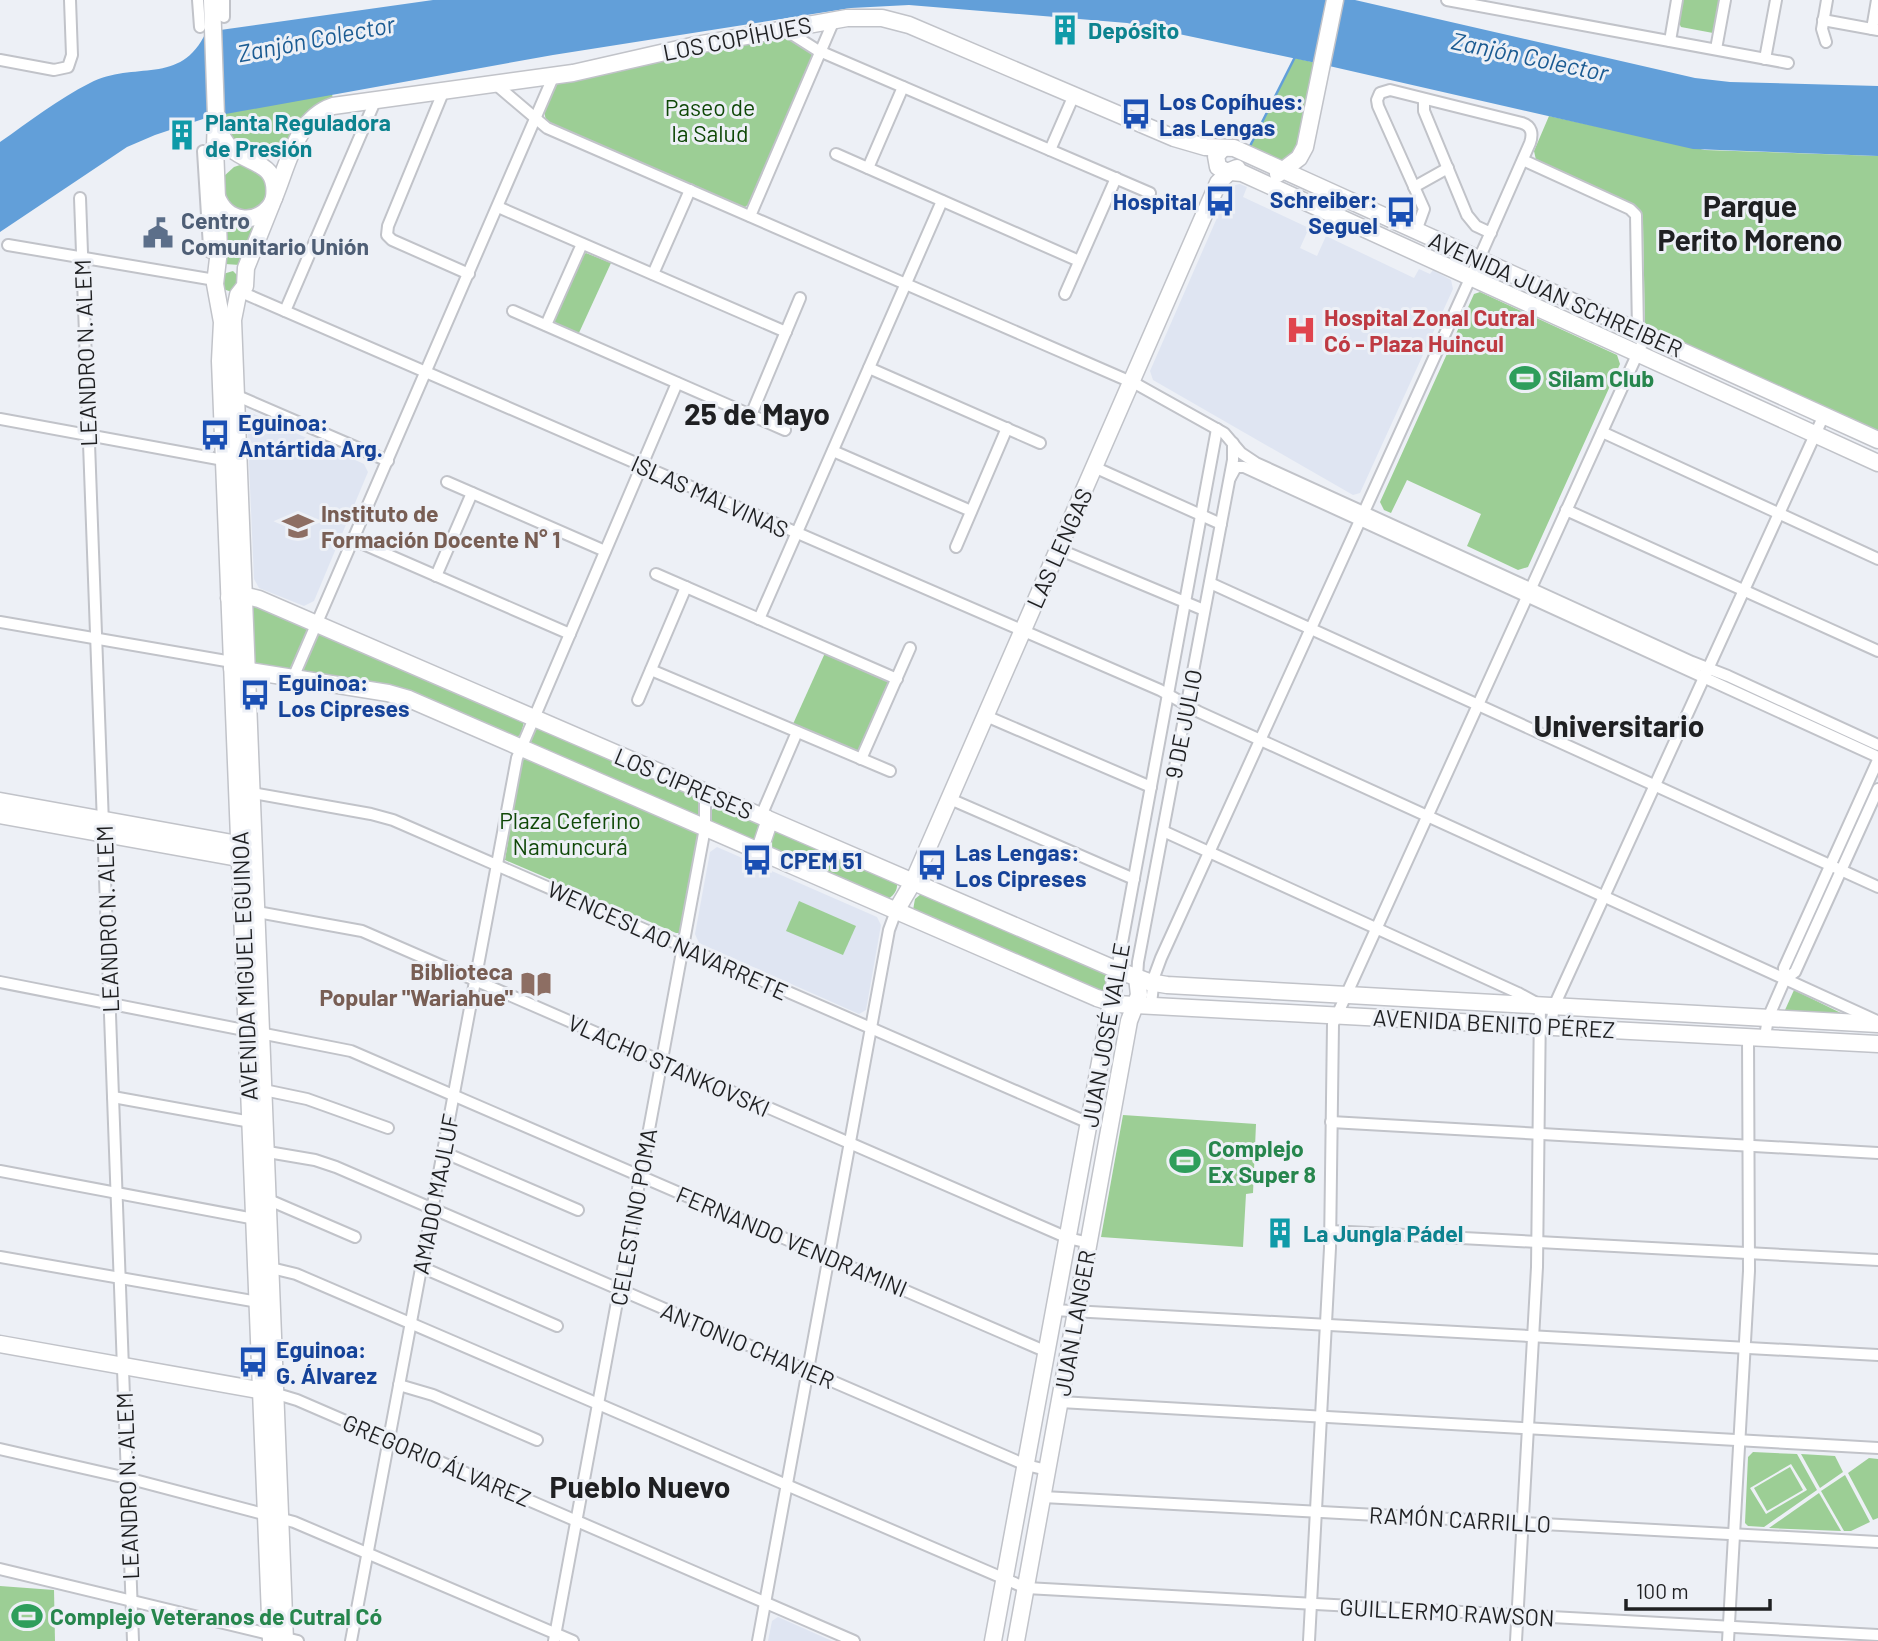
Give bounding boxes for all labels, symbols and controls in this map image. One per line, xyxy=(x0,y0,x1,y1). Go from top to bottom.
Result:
water label: Zanjón Colector xyxy=(235,8,398,67)
street label: LOS COPÍHUES xyxy=(660,10,814,66)
building icon: Depósito xyxy=(1048,13,1082,47)
place label: Depósito xyxy=(1088,16,1179,44)
water label: Zanjón Colector xyxy=(1449,25,1612,87)
place label: Los Copíhues: Las Lengas xyxy=(1159,87,1304,141)
park label: Paseo de la Salud xyxy=(665,93,755,147)
bus stop icon: Los Copíhues: Las Lengas xyxy=(1119,97,1153,131)
place label: Planta Reguladora de Presión xyxy=(205,108,391,162)
building icon: Planta Reguladora de Presión xyxy=(165,118,199,152)
bus stop icon: Hospital xyxy=(1203,184,1237,218)
place label: Schreiber: Seguel xyxy=(1270,185,1378,239)
place label: Hospital xyxy=(1113,187,1197,215)
district label: Parque Perito Moreno xyxy=(1657,187,1843,257)
bus stop icon: Schreiber: Seguel xyxy=(1384,195,1418,229)
place label: Centro Comunitario Unión xyxy=(181,206,369,260)
public building icon: Centro Comunitario Unión xyxy=(141,216,175,250)
street label: AVENIDA JUAN SCHREIBER xyxy=(1425,225,1687,363)
street label: LEANDRO N. ALEM xyxy=(68,259,102,447)
place label: Hospital Zonal Cutral Có - Plaza Huincul xyxy=(1324,303,1535,357)
hospital icon: Hospital Zonal Cutral Có - Plaza Huincul xyxy=(1284,313,1318,347)
sports icon: Silam Club xyxy=(1508,361,1542,395)
place label: Silam Club xyxy=(1548,364,1654,392)
district label: 25 de Mayo xyxy=(684,395,830,431)
place label: Eguinoa: Antártida Arg. xyxy=(238,408,383,462)
bus stop icon: Eguinoa: Antártida Arg. xyxy=(198,418,232,452)
street label: ISLAS MALVINAS xyxy=(627,449,793,543)
street label: LAS LENGAS xyxy=(1020,484,1098,612)
place label: Instituto de Formación Docente N° 1 xyxy=(321,499,560,553)
school or university icon: Instituto de Formación Docente N° 1 xyxy=(281,509,315,543)
street label: 9 DE JULIO xyxy=(1159,667,1207,781)
place label: Eguinoa: Los Cipreses xyxy=(278,668,409,722)
bus stop icon: Eguinoa: Los Cipreses xyxy=(238,678,272,712)
district label: Universitario xyxy=(1534,707,1704,743)
street label: LOS CIPRESES xyxy=(611,741,757,825)
park label: Plaza Ceferino Namuncurá xyxy=(499,806,641,860)
street label: LEANDRO N. ALEM xyxy=(90,825,124,1013)
street label: AVENIDA MIGUEL EGUINOA xyxy=(225,831,263,1101)
place label: Las Lengas: Los Cipreses xyxy=(955,838,1086,892)
bus stop icon: CPEM 51 xyxy=(740,843,774,877)
place label: CPEM 51 xyxy=(780,846,862,874)
bus stop icon: Las Lengas: Los Cipreses xyxy=(915,848,949,882)
street label: WENCESLAO NAVARRETE xyxy=(543,874,793,1006)
street label: JUAN JOSÉ VALLE xyxy=(1075,941,1135,1129)
place label: Biblioteca Popular "Wariahue" xyxy=(319,957,513,1011)
library icon: Biblioteca Popular "Wariahue" xyxy=(519,967,553,1001)
street label: AVENIDA BENITO PÉREZ xyxy=(1372,1003,1616,1043)
street label: VLACHO STANKOVSKI xyxy=(564,1008,774,1122)
street label: AMADO MAJLUF xyxy=(406,1112,464,1276)
street label: CELESTINO POMA xyxy=(604,1126,662,1308)
place label: Complejo Ex Super 8 xyxy=(1208,1134,1316,1188)
sports icon: Complejo Ex Super 8 xyxy=(1168,1144,1202,1178)
street label: FERNANDO VENDRAMINI xyxy=(672,1180,912,1302)
building icon: La Jungla Pádel xyxy=(1263,1216,1297,1250)
place label: La Jungla Pádel xyxy=(1303,1219,1463,1247)
street label: JUAN LANGER xyxy=(1047,1248,1101,1398)
street label: ANTONIO CHAVIER xyxy=(657,1296,839,1394)
place label: Eguinoa: G. Álvarez xyxy=(276,1335,377,1389)
bus stop icon: Eguinoa: G. Álvarez xyxy=(236,1345,270,1379)
street label: LEANDRO N. ALEM xyxy=(110,1392,144,1580)
street label: GREGORIO ÁLVAREZ xyxy=(339,1408,535,1512)
district label: Pueblo Nuevo xyxy=(550,1468,730,1504)
street label: RAMÓN CARRILLO xyxy=(1368,1500,1552,1538)
scale bar xyxy=(1626,1568,1770,1612)
text: 100 m xyxy=(1636,1578,1689,1603)
street label: GUILLERMO RAWSON xyxy=(1339,1592,1555,1632)
sports icon: Complejo Veteranos de Cutral Có xyxy=(10,1599,44,1633)
place label: Complejo Veteranos de Cutral Có xyxy=(50,1602,382,1630)

